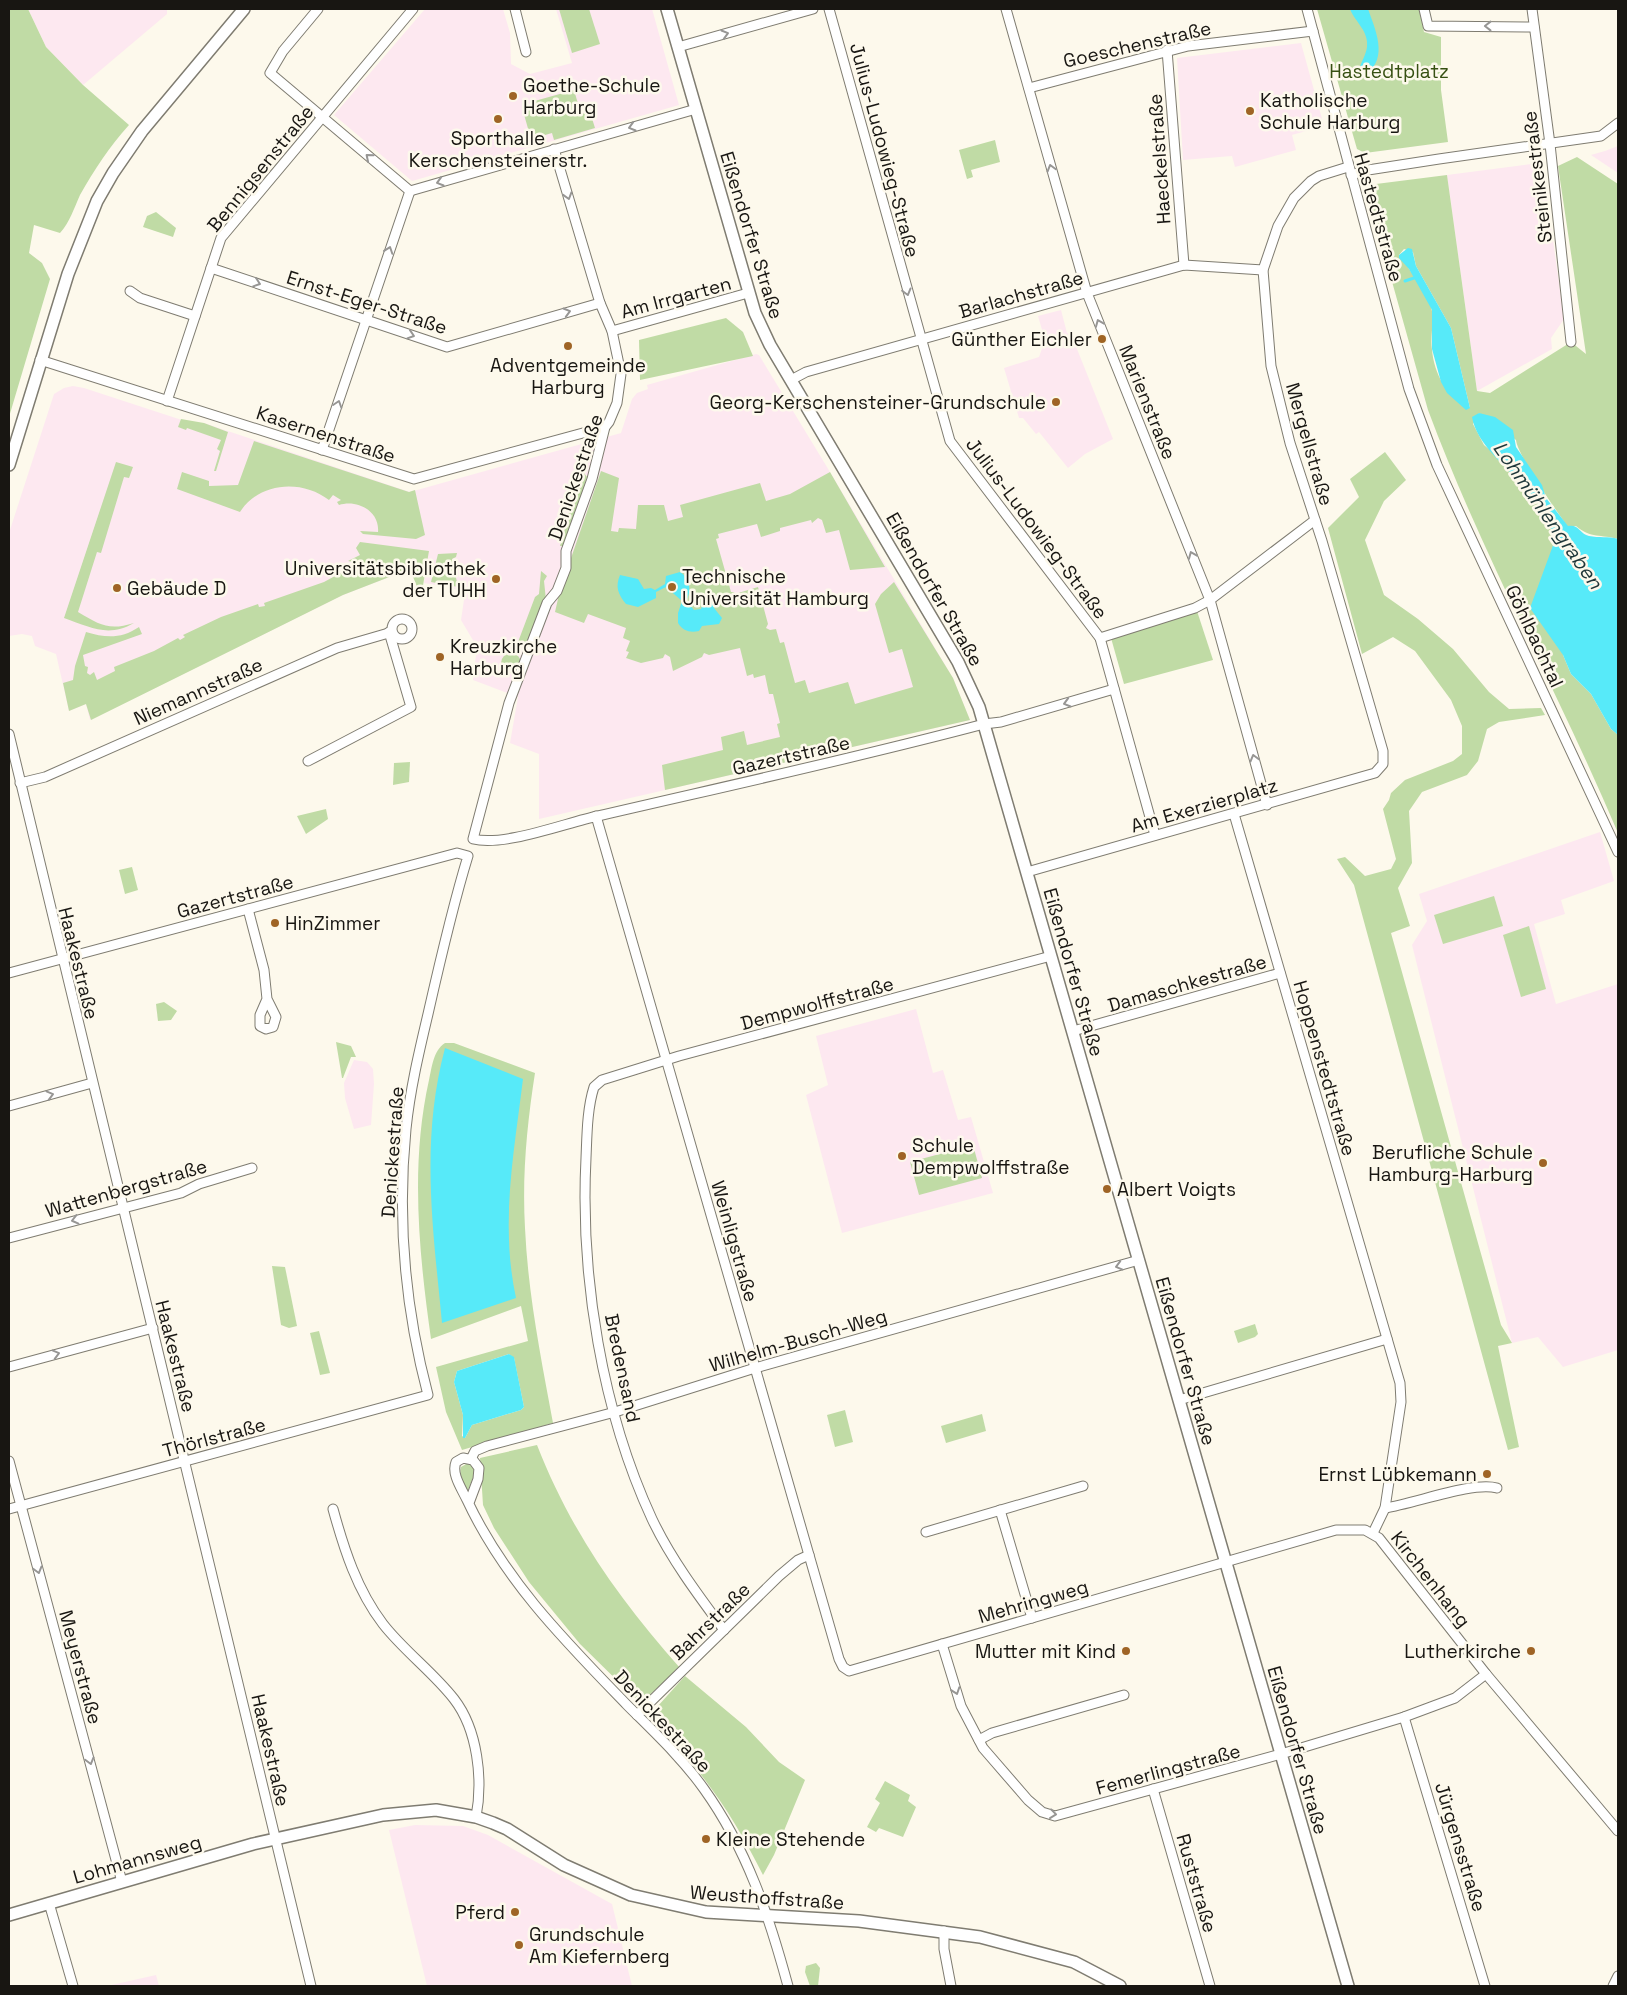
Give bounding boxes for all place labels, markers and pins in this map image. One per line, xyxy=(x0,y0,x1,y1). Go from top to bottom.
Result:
place label: Goethe-Schule Harburg xyxy=(523,73,660,120)
place label: Katholische Schule Harburg xyxy=(1260,88,1400,135)
marker: Goethe-Schule Harburg xyxy=(507,90,519,102)
marker: Katholische Schule Harburg xyxy=(1244,105,1256,117)
marker: Sporthalle Kerschensteinerstr. xyxy=(492,113,504,125)
place label: Sporthalle Kerschensteinerstr. xyxy=(409,126,587,173)
place label: Günther Eichler xyxy=(951,327,1092,352)
marker: Günther Eichler xyxy=(1096,333,1108,345)
marker: Adventgemeinde Harburg xyxy=(562,340,574,352)
place label: Adventgemeinde Harburg xyxy=(490,353,646,400)
place label: Georg-Kerschensteiner-Grundschule xyxy=(709,390,1046,415)
marker: Georg-Kerschensteiner-Grundschule xyxy=(1050,396,1062,408)
place label: Universitätsbibliothek der TUHH xyxy=(285,556,486,603)
place label: Technische Universität Hamburg xyxy=(682,564,869,611)
marker: Universitätsbibliothek der TUHH xyxy=(490,573,502,585)
place label: Gebäude D xyxy=(127,576,226,601)
marker: Technische Universität Hamburg xyxy=(666,581,678,593)
marker: Gebäude D xyxy=(111,582,123,594)
place label: Kreuzkirche Harburg xyxy=(450,634,557,681)
marker: Kreuzkirche Harburg xyxy=(434,651,446,663)
place label: HinZimmer xyxy=(285,911,380,936)
marker: HinZimmer xyxy=(269,917,281,929)
place label: Schule Dempwolffstraße xyxy=(912,1133,1070,1180)
place label: Berufliche Schule Hamburg-Harburg xyxy=(1368,1140,1533,1187)
marker: Schule Dempwolffstraße xyxy=(896,1150,908,1162)
marker: Berufliche Schule Hamburg-Harburg xyxy=(1537,1157,1549,1169)
place label: Albert Voigts xyxy=(1117,1177,1236,1202)
marker: Albert Voigts xyxy=(1101,1183,1113,1195)
place label: Ernst Lübkemann xyxy=(1318,1462,1477,1487)
marker: Ernst Lübkemann xyxy=(1481,1468,1493,1480)
place label: Mutter mit Kind xyxy=(975,1639,1116,1664)
place label: Lutherkirche xyxy=(1404,1639,1521,1664)
marker: Mutter mit Kind xyxy=(1120,1645,1132,1657)
marker: Lutherkirche xyxy=(1525,1645,1537,1657)
place label: Kleine Stehende xyxy=(716,1827,865,1852)
marker: Kleine Stehende xyxy=(700,1833,712,1845)
place label: Pferd xyxy=(455,1900,505,1925)
marker: Pferd xyxy=(509,1906,521,1918)
place label: Grundschule Am Kiefernberg xyxy=(529,1922,670,1969)
marker: Grundschule Am Kiefernberg xyxy=(513,1939,525,1951)

